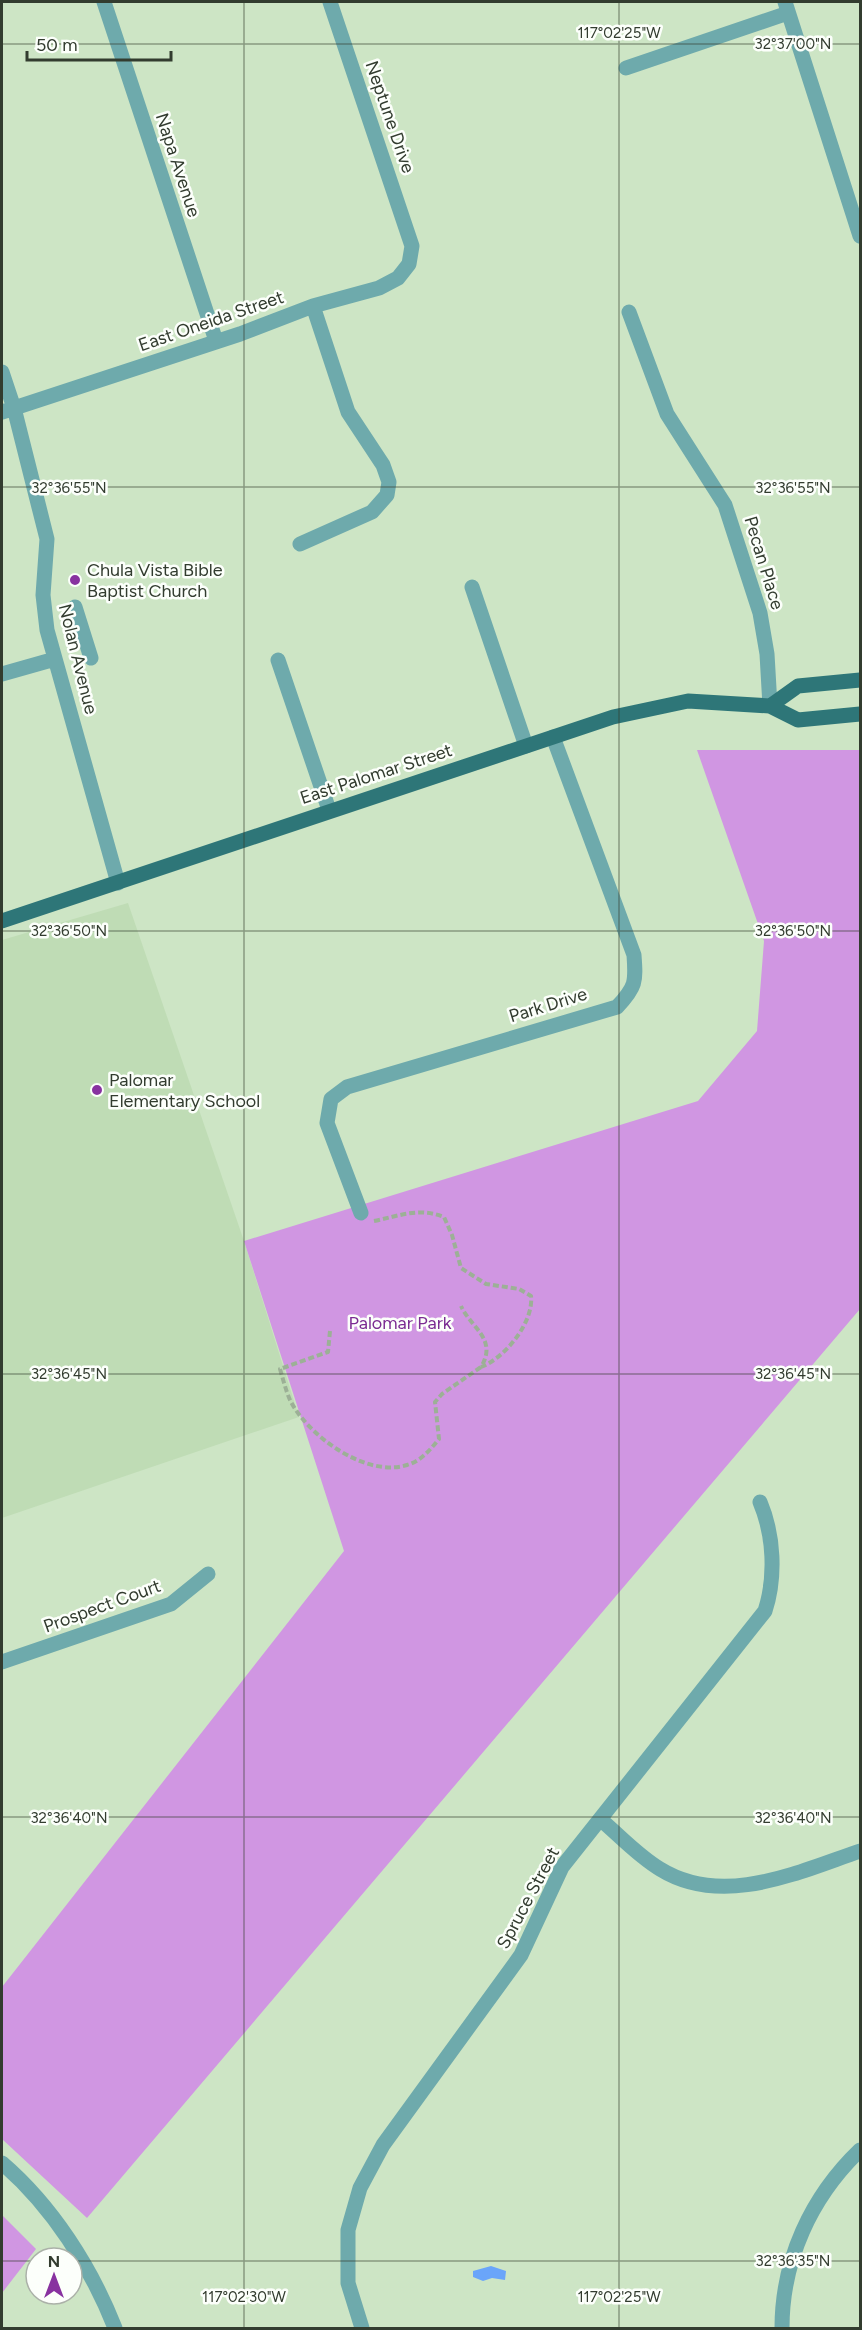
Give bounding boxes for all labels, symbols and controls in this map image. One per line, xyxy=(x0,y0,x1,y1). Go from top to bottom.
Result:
scale bar xyxy=(27,24,171,62)
text: 117°02'25"W xyxy=(577,24,661,42)
text: 50 m xyxy=(36,34,78,56)
text: 32°37'00"N xyxy=(755,35,831,53)
street label: Neptune Drive xyxy=(361,58,420,176)
street label: Napa Avenue xyxy=(151,110,205,220)
street label: East Oneida Street xyxy=(136,286,287,356)
text: 32°36'55"N xyxy=(31,479,107,497)
text: 32°36'55"N xyxy=(755,479,831,497)
street label: Pecan Place xyxy=(739,514,789,613)
place label: Chula Vista Bible Baptist Church xyxy=(87,559,223,602)
marker: Chula Vista Bible Baptist Church xyxy=(68,573,82,587)
street label: Nolan Avenue xyxy=(54,602,102,717)
street label: East Palomar Street xyxy=(297,739,455,809)
text: 32°36'50"N xyxy=(31,922,107,940)
text: 32°36'50"N xyxy=(755,922,831,940)
street label: Park Drive xyxy=(506,983,590,1027)
place label: Palomar Elementary School xyxy=(109,1069,260,1112)
marker: Palomar Elementary School xyxy=(90,1083,104,1097)
park label: Palomar Park xyxy=(348,1312,452,1334)
text: 32°36'45"N xyxy=(31,1365,107,1383)
text: 32°36'45"N xyxy=(755,1365,831,1383)
street label: Prospect Court xyxy=(40,1575,164,1637)
text: 32°36'40"N xyxy=(30,1809,108,1827)
text: 32°36'40"N xyxy=(754,1809,832,1827)
street label: Spruce Street xyxy=(492,1843,564,1953)
north arrow xyxy=(24,2246,84,2306)
text: N xyxy=(48,2252,60,2271)
text: 32°36'35"N xyxy=(756,2252,830,2270)
text: 117°02'30"W xyxy=(202,2288,287,2306)
text: 117°02'25"W xyxy=(577,2288,661,2306)

